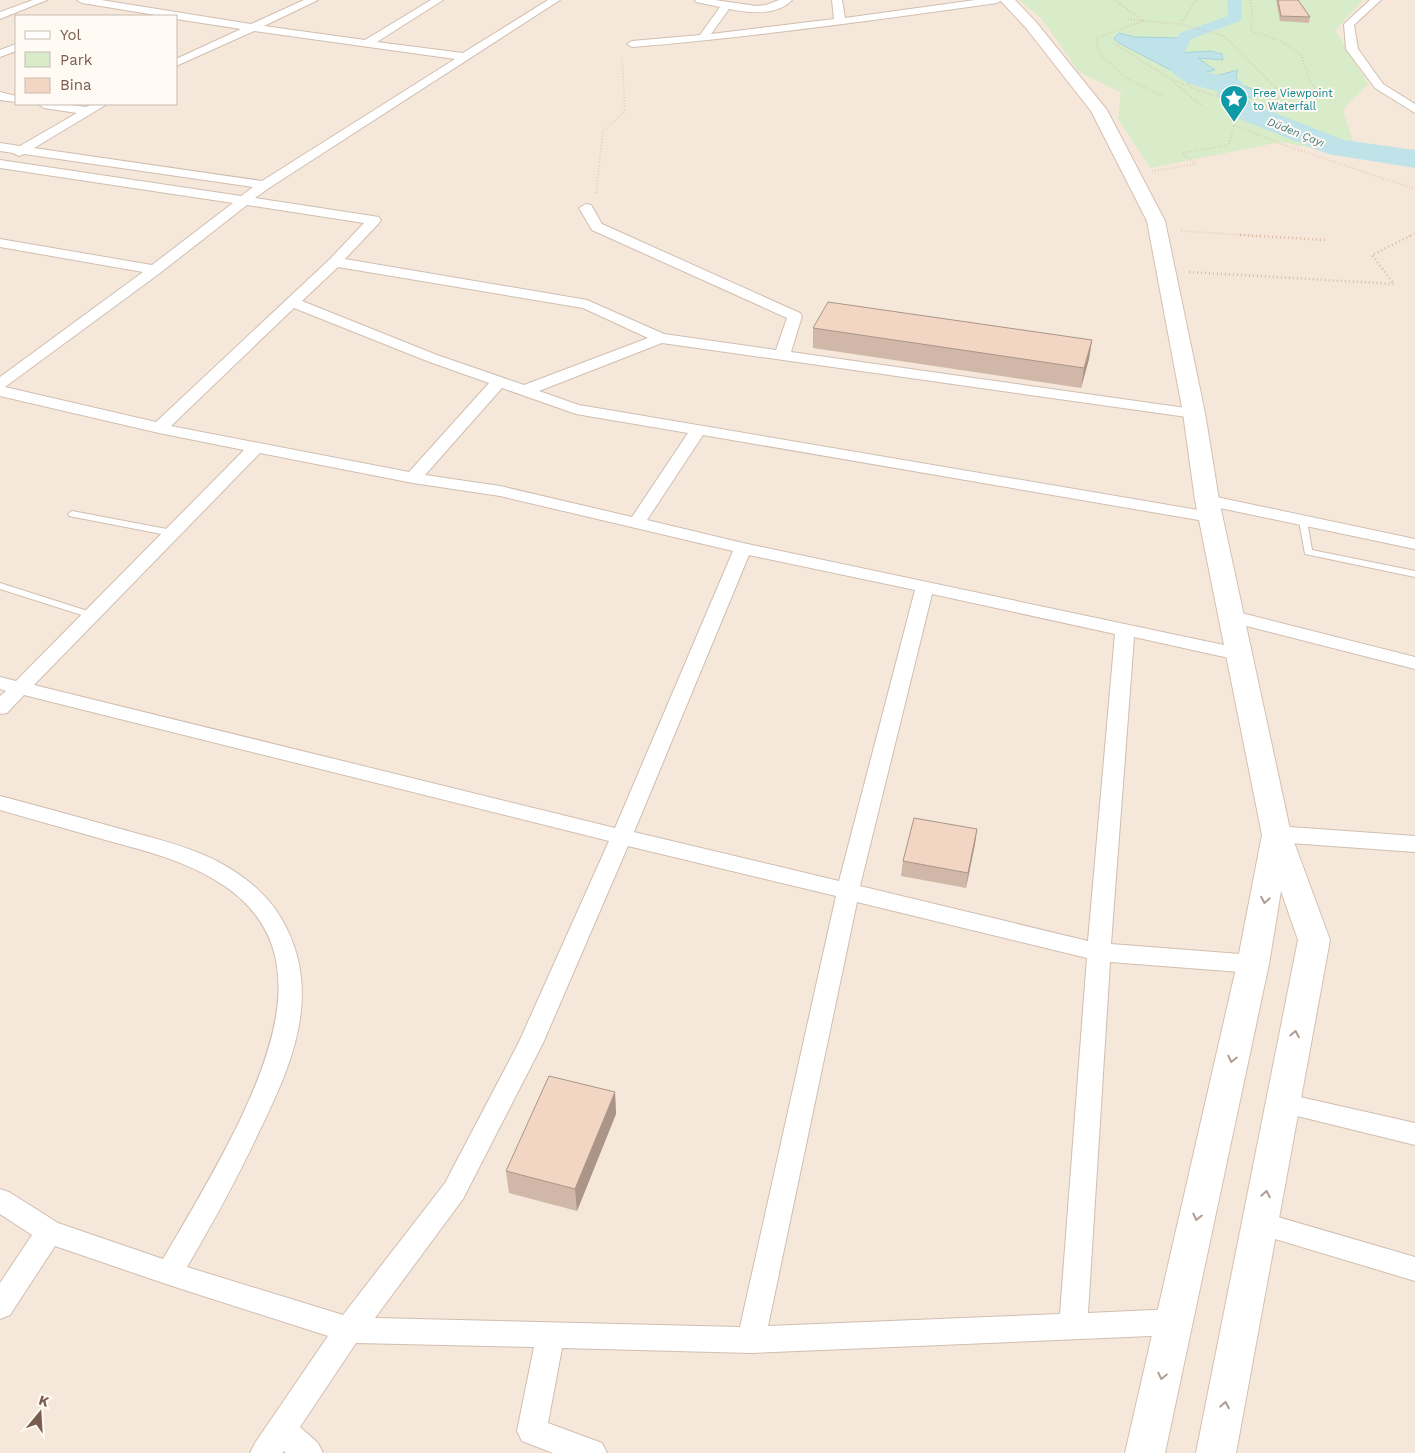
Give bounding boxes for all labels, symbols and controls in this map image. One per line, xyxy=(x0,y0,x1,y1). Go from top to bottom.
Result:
legend xyxy=(15,15,178,105)
text: Yol xyxy=(60,26,82,44)
text: Park xyxy=(60,51,93,69)
text: Bina xyxy=(60,76,92,94)
place icon: Free Viewpoint to Waterfall xyxy=(1219,84,1249,123)
place label: Free Viewpoint to Waterfall xyxy=(1253,87,1333,113)
water label: Düden Çayı xyxy=(1265,115,1326,150)
one-way arrow xyxy=(1260,895,1270,904)
one-way arrow xyxy=(1289,1030,1300,1039)
one-way arrow xyxy=(1227,1054,1238,1063)
one-way arrow xyxy=(1260,1190,1270,1198)
one-way arrow xyxy=(1192,1213,1203,1222)
one-way arrow xyxy=(1157,1372,1168,1381)
north arrow xyxy=(15,1388,65,1438)
text: K xyxy=(37,1392,51,1410)
one-way arrow xyxy=(1219,1401,1230,1410)

